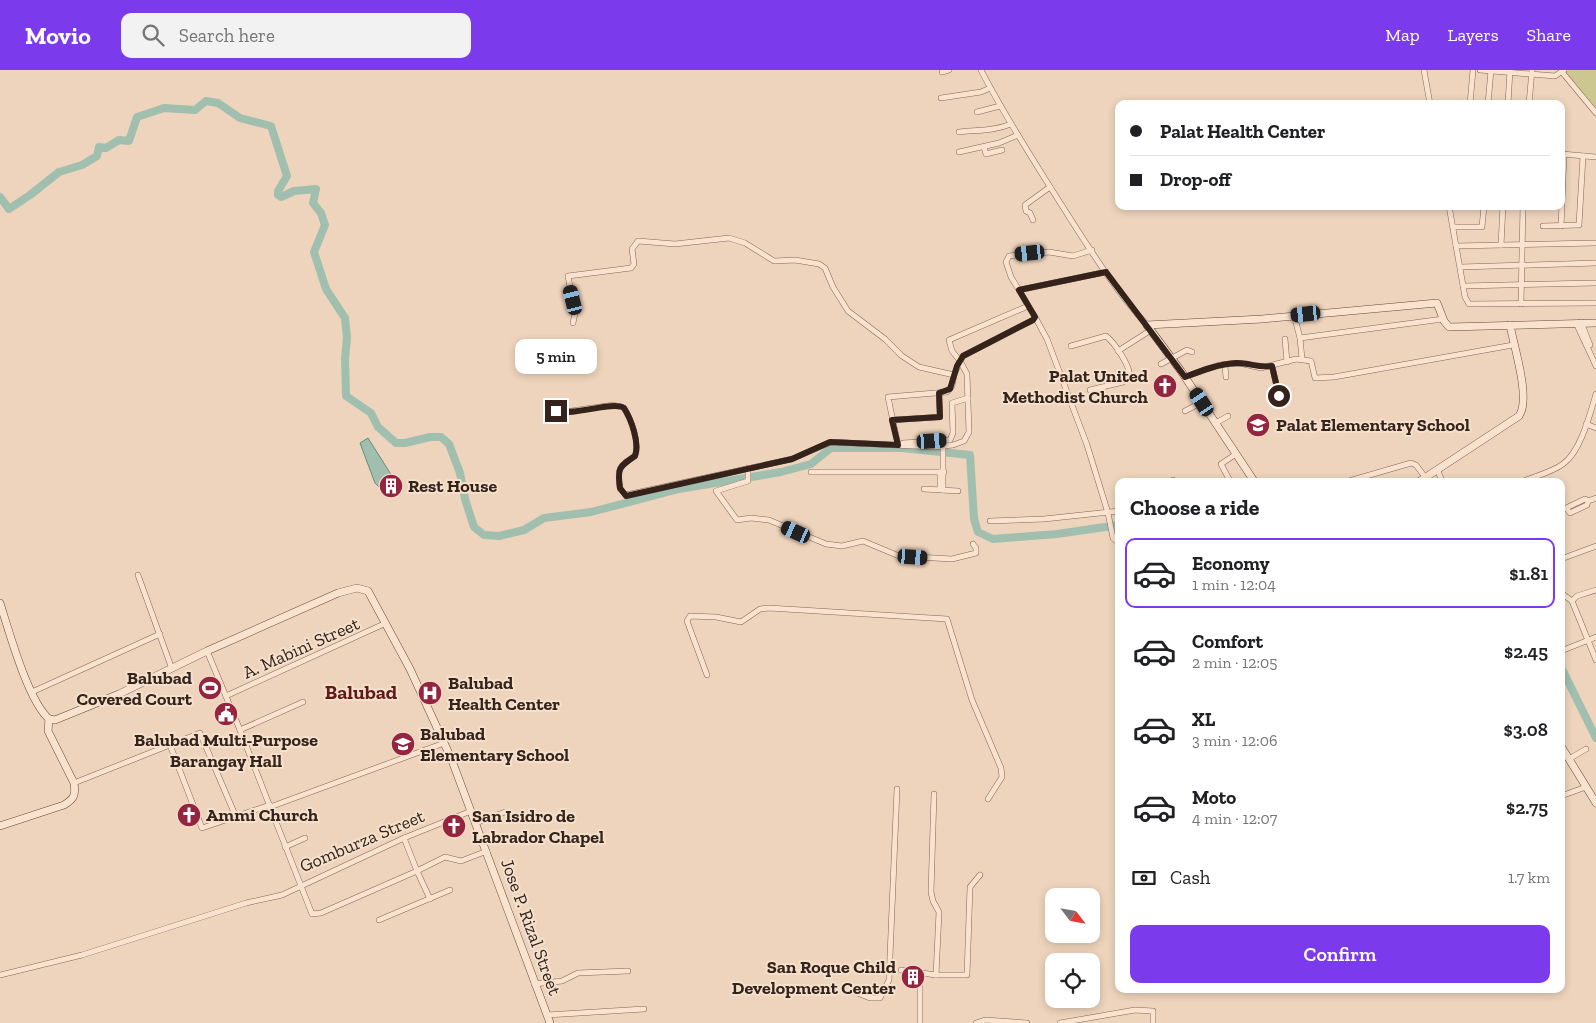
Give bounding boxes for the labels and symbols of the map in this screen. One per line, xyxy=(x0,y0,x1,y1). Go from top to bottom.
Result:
car xyxy=(1014,244,1045,262)
car xyxy=(562,284,583,316)
car xyxy=(1290,305,1321,323)
callout: 5 min xyxy=(515,338,597,374)
place label: Palat United Methodist Church xyxy=(1003,365,1149,408)
church icon: Palat United Methodist Church xyxy=(1152,373,1178,399)
car xyxy=(1187,385,1216,419)
route start xyxy=(1268,385,1290,407)
route end xyxy=(545,400,567,422)
school or university icon: Palat Elementary School xyxy=(1245,412,1271,438)
place label: Palat Elementary School xyxy=(1276,414,1470,436)
car xyxy=(916,433,947,449)
building icon: Rest House xyxy=(378,473,404,499)
place label: Rest House xyxy=(408,475,497,497)
car xyxy=(779,519,812,545)
car xyxy=(897,548,928,566)
street label: A. Mabini Street xyxy=(239,612,363,684)
place label: Balubad Covered Court xyxy=(76,667,193,710)
place label: Balubad Health Center xyxy=(448,672,560,715)
sports icon: Balubad Covered Court xyxy=(197,675,223,701)
district label: Balubad xyxy=(325,680,398,704)
hospital icon: Balubad Health Center xyxy=(417,680,443,706)
public building icon: Balubad Multi-Purpose Barangay Hall xyxy=(213,701,239,727)
place label: Balubad Elementary School xyxy=(420,723,569,766)
place label: Balubad Multi-Purpose Barangay Hall xyxy=(134,729,318,772)
school or university icon: Balubad Elementary School xyxy=(390,731,416,757)
church icon: Ammi Church xyxy=(176,802,202,828)
place label: Ammi Church xyxy=(206,804,319,826)
street label: Gomburza Street xyxy=(296,805,428,877)
place label: San Isidro de Labrador Chapel xyxy=(472,805,604,848)
church icon: San Isidro de Labrador Chapel xyxy=(441,813,467,839)
street label: Jose P. Rizal Street xyxy=(496,856,566,999)
north arrow xyxy=(1045,888,1100,942)
place label: San Roque Child Development Center xyxy=(732,956,897,999)
building icon: San Roque Child Development Center xyxy=(900,964,926,990)

